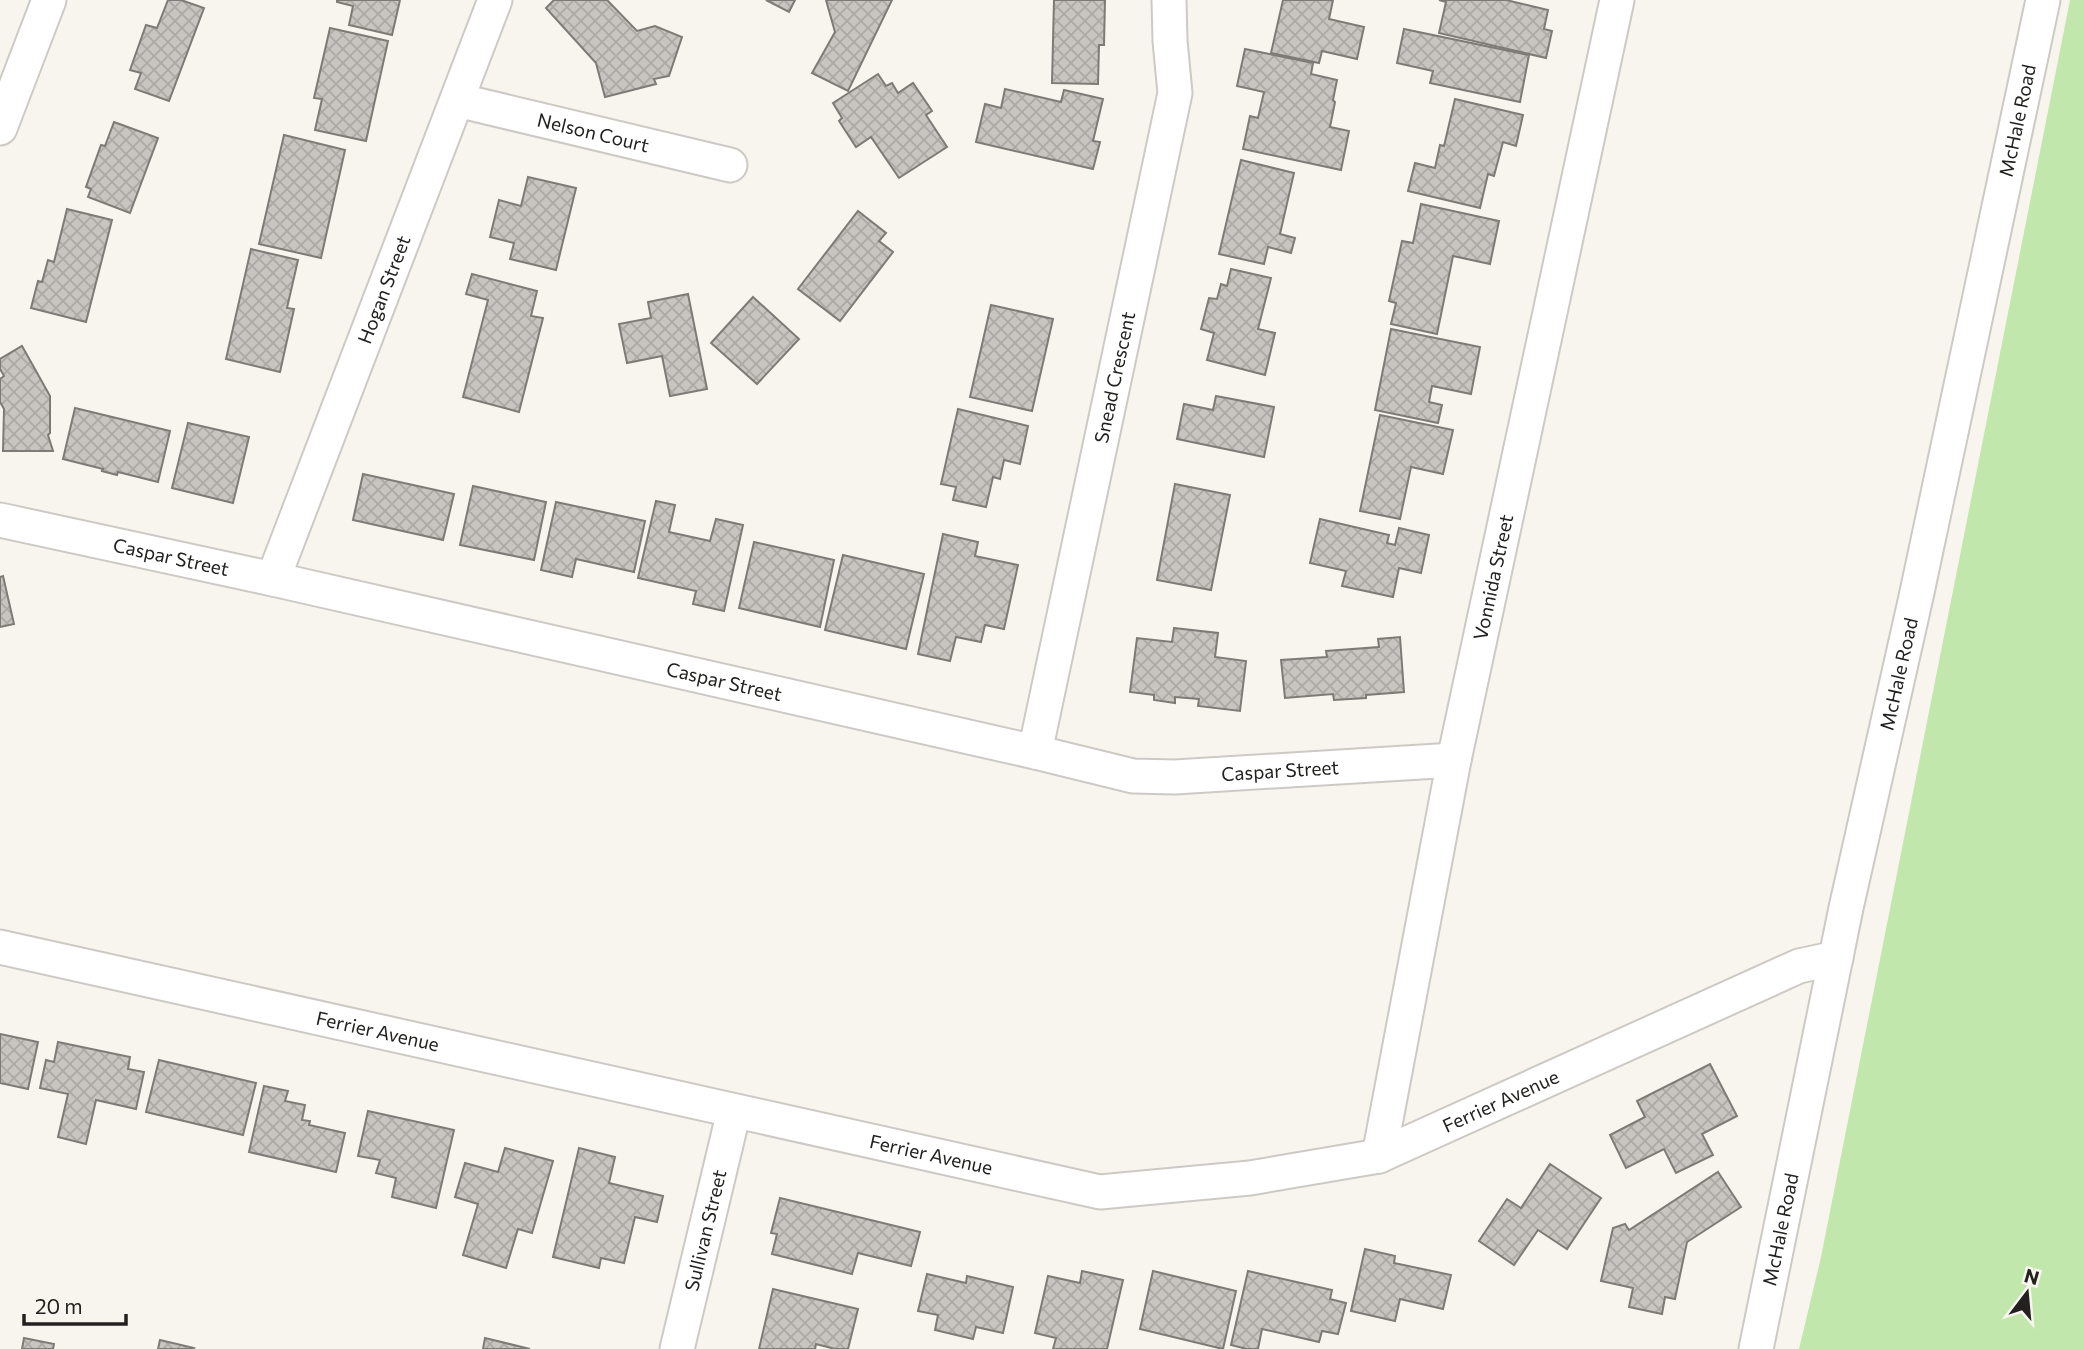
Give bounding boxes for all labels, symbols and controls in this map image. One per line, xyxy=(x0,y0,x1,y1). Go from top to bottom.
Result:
street label: McHale Road xyxy=(1994,62,2040,179)
street label: Nelson Court xyxy=(535,108,652,156)
street label: Hogan Street xyxy=(352,232,415,347)
street label: Snead Crescent xyxy=(1089,309,1139,445)
street label: Vonnida Street xyxy=(1468,512,1517,642)
street label: Caspar Street xyxy=(111,533,231,580)
street label: McHale Road xyxy=(1874,615,1922,732)
street label: Caspar Street xyxy=(664,657,784,705)
street label: Caspar Street xyxy=(1221,755,1340,785)
street label: Ferrier Avenue xyxy=(314,1006,441,1055)
street label: Ferrier Avenue xyxy=(1439,1064,1562,1137)
street label: Ferrier Avenue xyxy=(868,1129,995,1179)
street label: Sullivan Street xyxy=(679,1167,731,1293)
street label: McHale Road xyxy=(1757,1171,1803,1288)
north arrow xyxy=(1992,1258,2062,1328)
text: N xyxy=(2022,1263,2042,1289)
scale bar xyxy=(24,1282,126,1326)
text: 20 m xyxy=(35,1293,83,1318)

